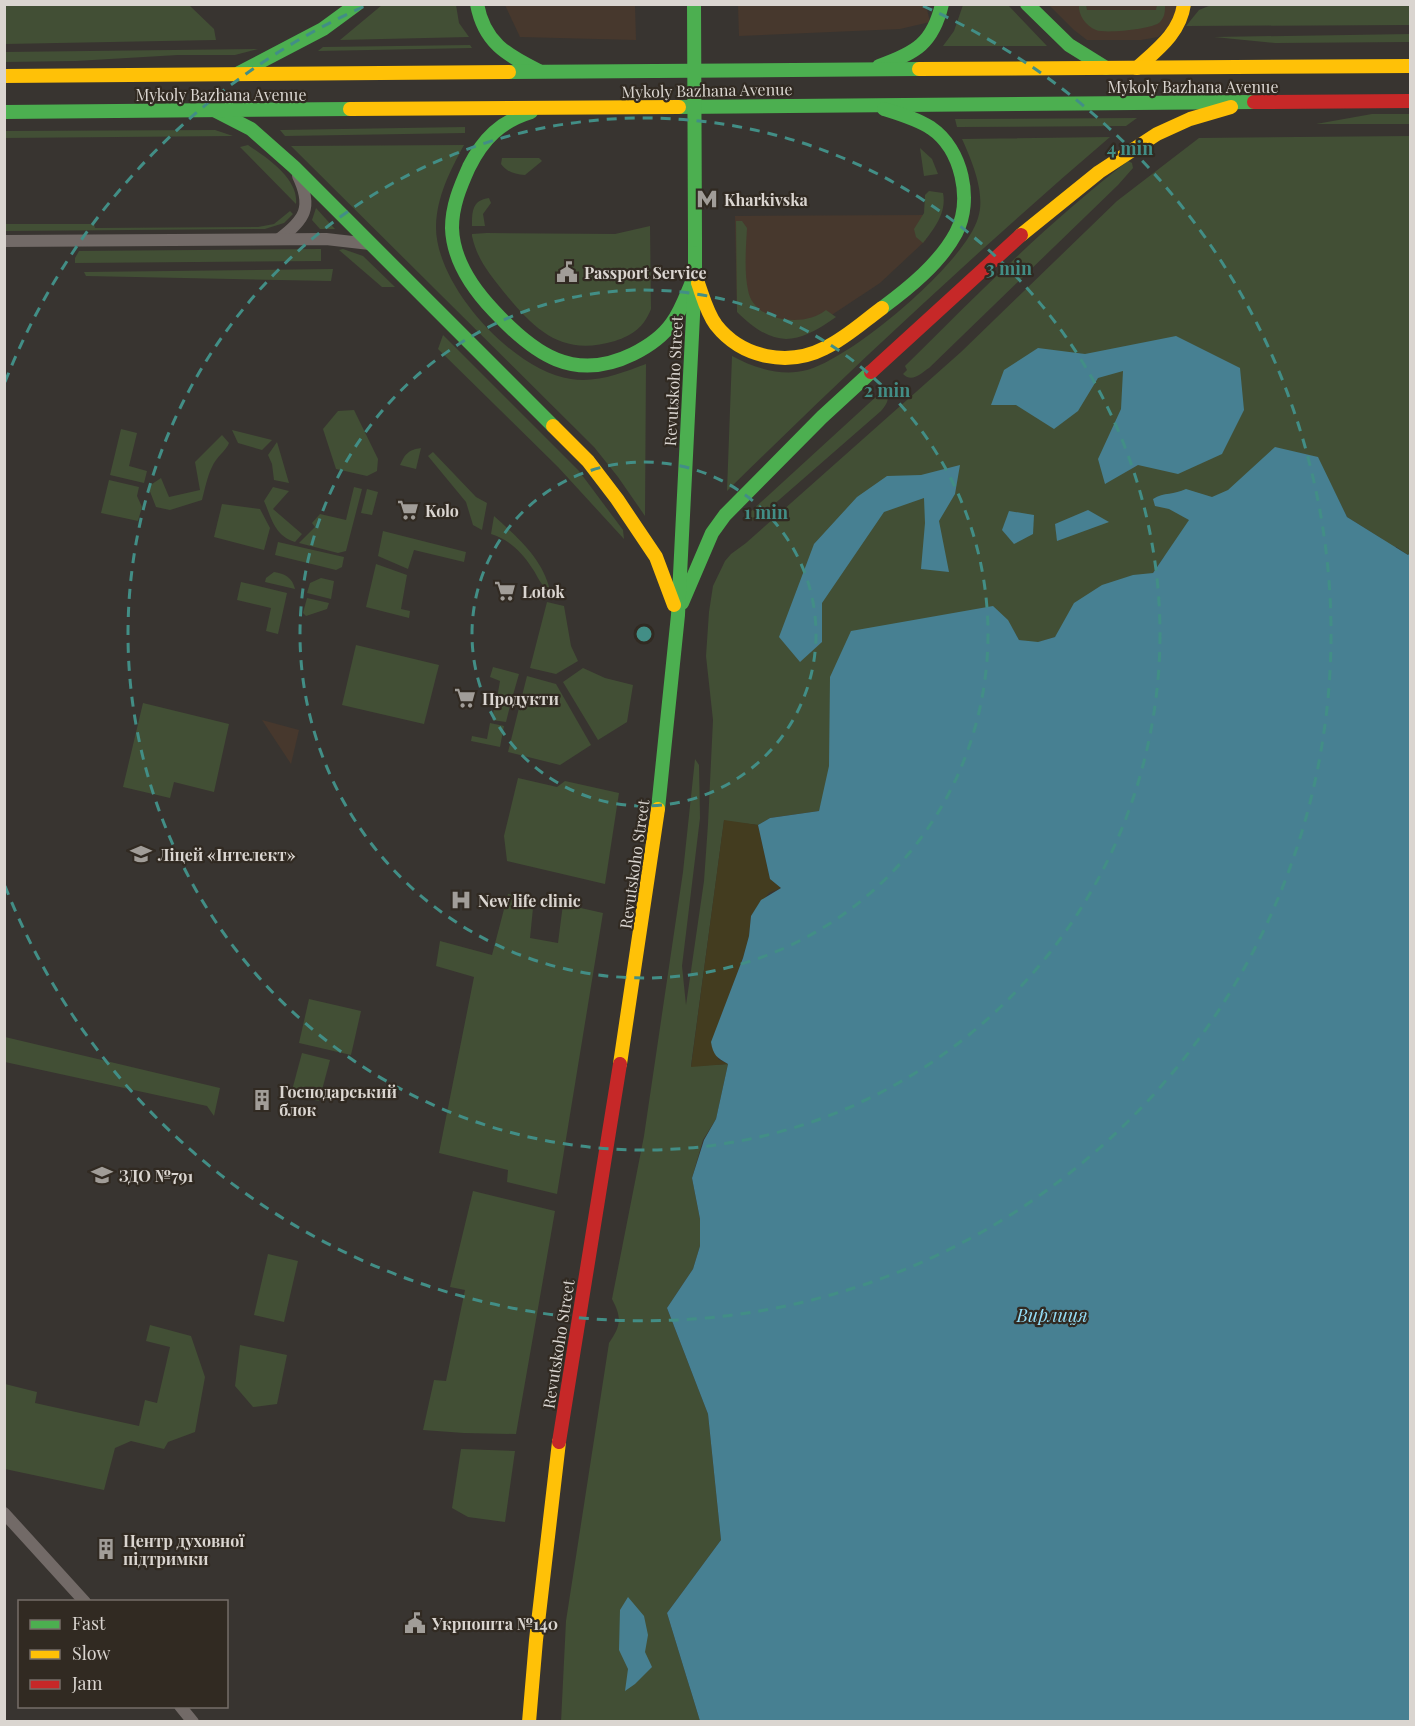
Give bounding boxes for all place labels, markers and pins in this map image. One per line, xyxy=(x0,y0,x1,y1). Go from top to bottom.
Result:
metro station icon: Kharkivska xyxy=(695,187,719,211)
place label: Kharkivska xyxy=(724,189,808,210)
public building icon: Passport Service xyxy=(555,260,579,284)
place label: Passport Service xyxy=(584,262,706,283)
supermarket icon: Kolo xyxy=(396,498,420,522)
place label: Kolo xyxy=(425,500,459,521)
supermarket icon: Lotok xyxy=(493,579,517,603)
place label: Lotok xyxy=(522,581,565,602)
centre of rings xyxy=(634,624,654,644)
supermarket icon: Продукти xyxy=(453,686,477,710)
place label: Продукти xyxy=(482,688,559,709)
school or university icon: Ліцей «Інтелект» xyxy=(129,842,153,866)
place label: Ліцей «Інтелект» xyxy=(157,844,296,865)
hospital icon: New life clinic xyxy=(449,888,473,912)
place label: New life clinic xyxy=(478,890,581,911)
place label: Господарський блок xyxy=(279,1081,397,1120)
building icon: Господарський блок xyxy=(250,1088,274,1112)
school or university icon: ЗДО №791 xyxy=(90,1163,114,1187)
place label: ЗДО №791 xyxy=(119,1165,193,1186)
place label: Центр духовної підтримки xyxy=(123,1530,245,1569)
building icon: Центр духовної підтримки xyxy=(94,1537,118,1561)
public building icon: Укрпошта №140 xyxy=(403,1611,427,1635)
place label: Укрпошта №140 xyxy=(431,1613,558,1634)

